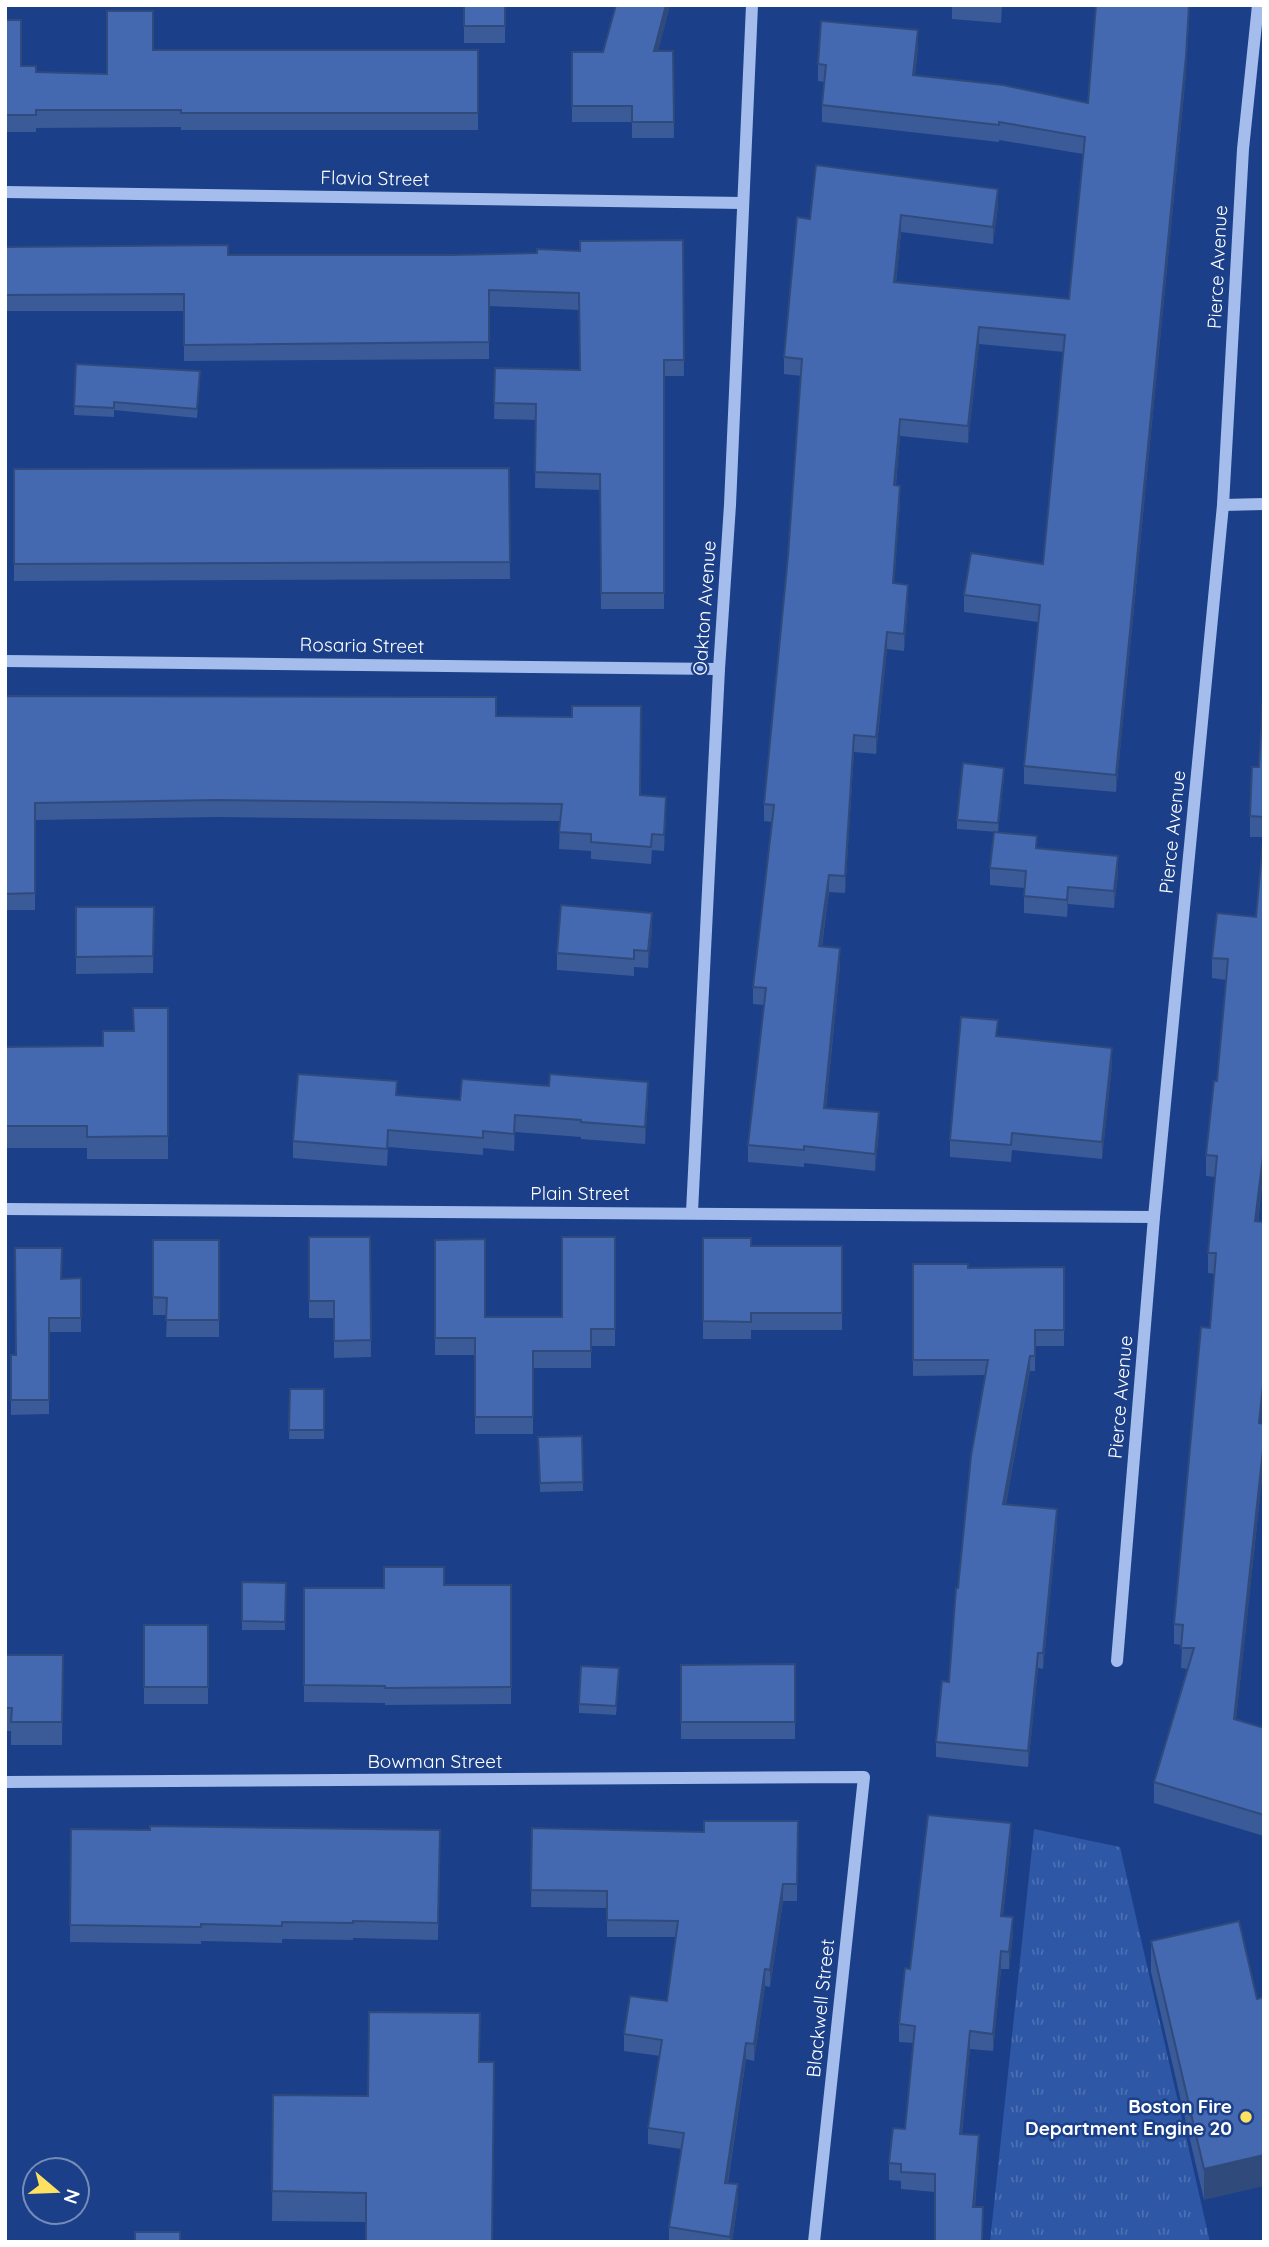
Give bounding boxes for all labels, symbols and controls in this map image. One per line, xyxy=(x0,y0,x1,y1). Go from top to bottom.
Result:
street label: Flavia Street xyxy=(320,165,430,191)
street label: Pierce Avenue xyxy=(1202,205,1232,329)
street label: Oakton Avenue xyxy=(687,540,721,676)
street label: Rosaria Street xyxy=(299,632,425,658)
street label: Pierce Avenue xyxy=(1154,769,1190,895)
street label: Plain Street xyxy=(530,1181,630,1205)
street label: Pierce Avenue xyxy=(1103,1334,1137,1460)
street label: Bowman Street xyxy=(367,1749,503,1773)
street label: Blackwell Street xyxy=(801,1938,839,2078)
place label: Boston Fire Department Engine 20 xyxy=(1025,2094,1232,2140)
marker: Boston Fire Department Engine 20 xyxy=(1238,2109,1254,2125)
north arrow xyxy=(21,2156,91,2226)
text: N xyxy=(58,2186,86,2207)

